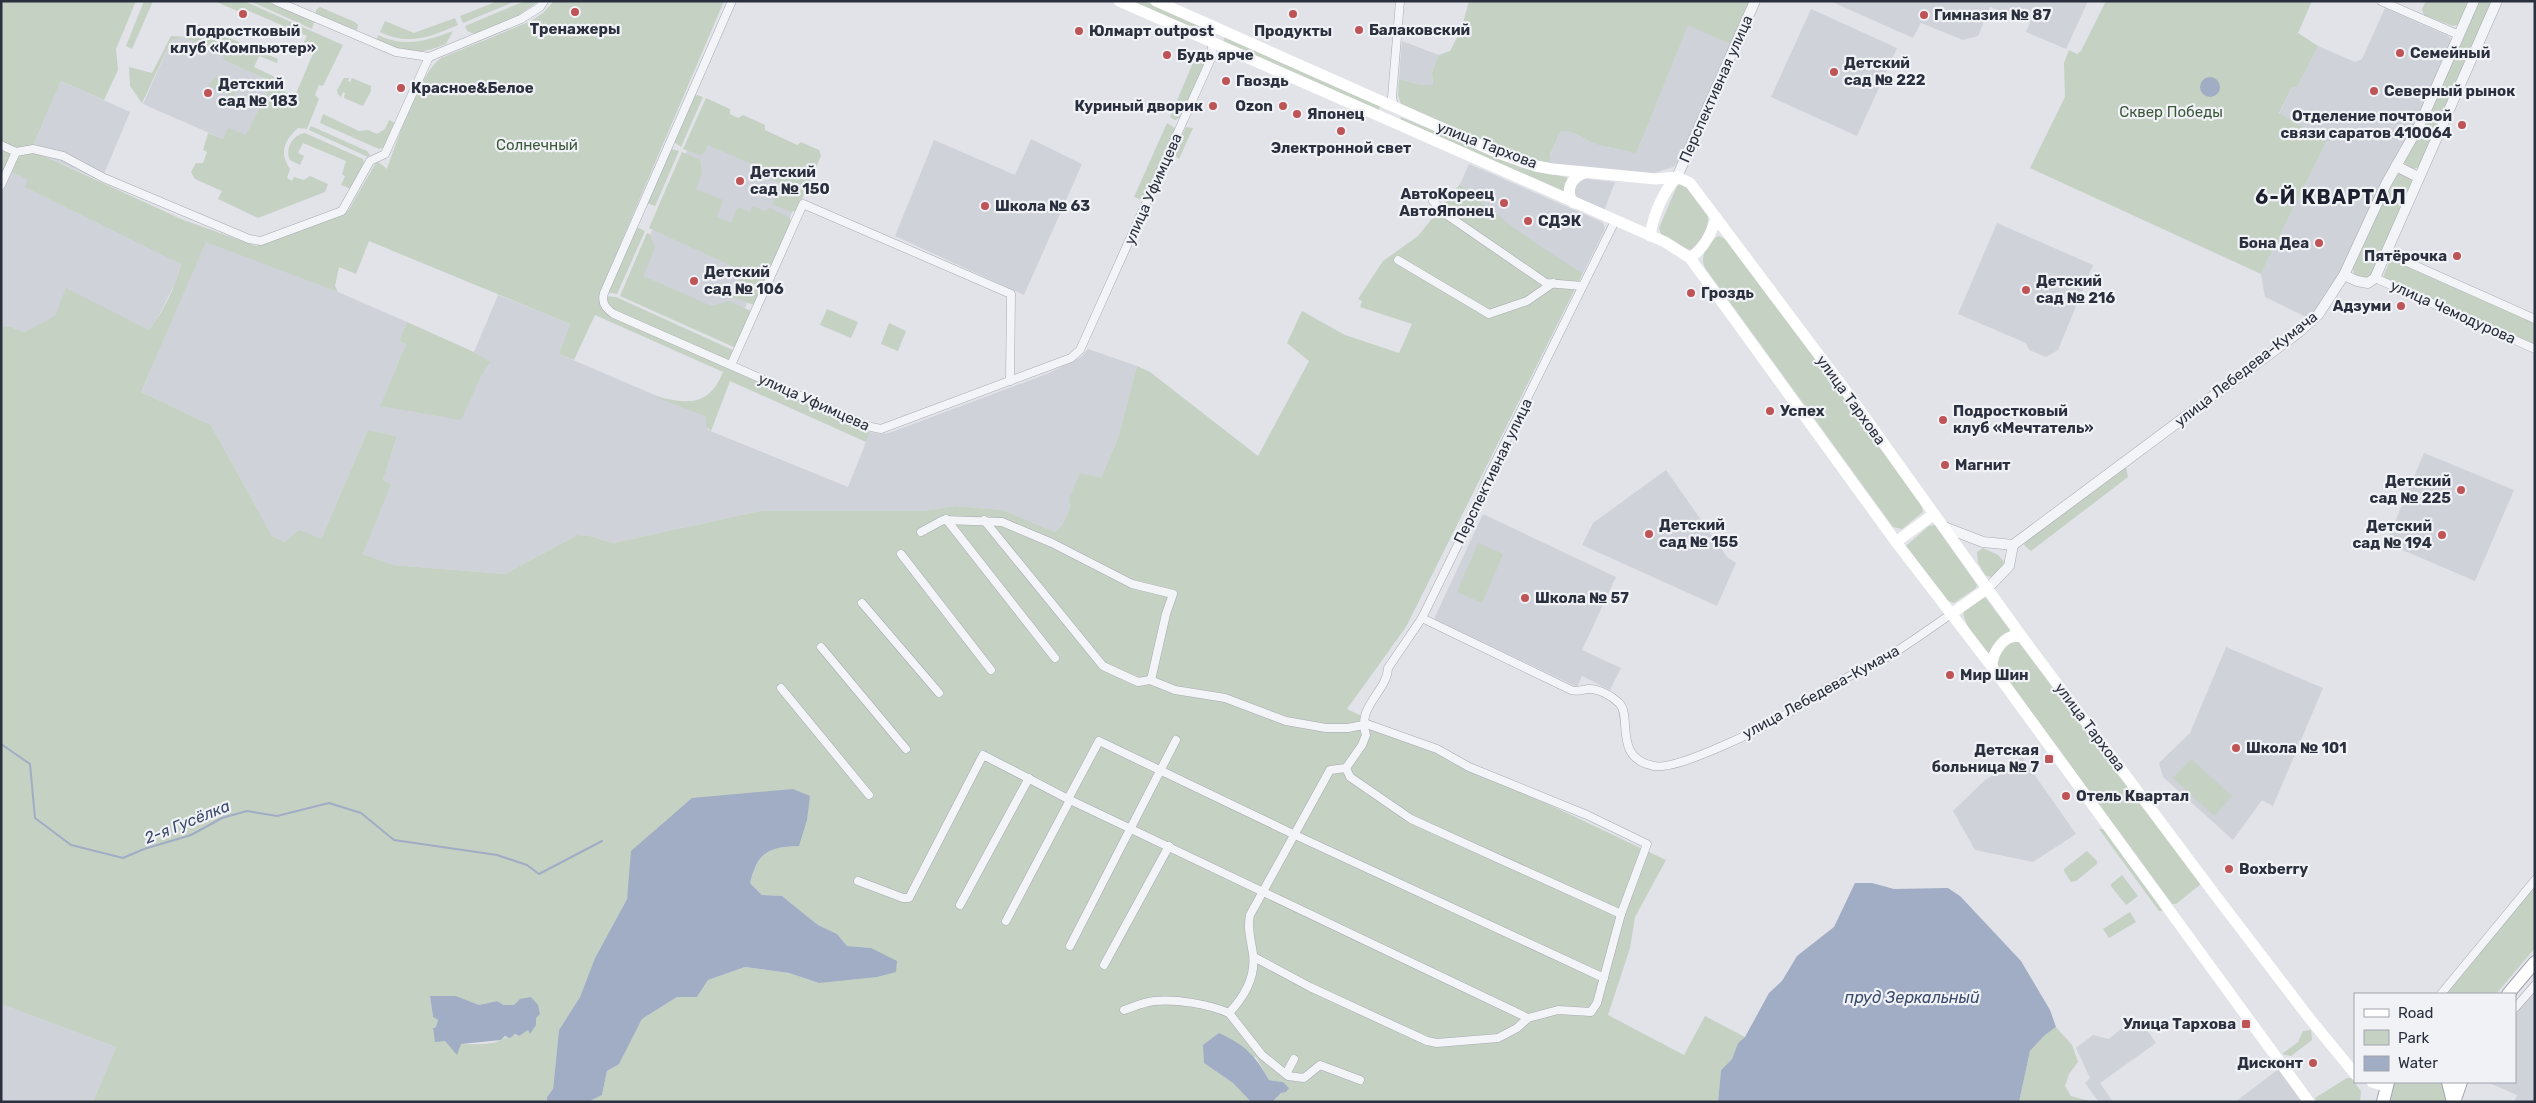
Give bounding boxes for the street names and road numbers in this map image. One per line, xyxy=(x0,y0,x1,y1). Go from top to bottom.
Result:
street label: Перспективная улица xyxy=(1675,13,1757,165)
street label: улица Тархова xyxy=(1434,118,1540,172)
street label: улица Уфимцева xyxy=(1120,130,1186,248)
street label: улица Чемодурова xyxy=(2388,276,2518,348)
street label: улица Лебедева-Кумача xyxy=(2171,308,2321,430)
street label: улица Тархова xyxy=(1813,352,1889,448)
street label: улица Уфимцева xyxy=(755,369,873,435)
street label: Перспективная улица xyxy=(1450,395,1536,547)
street label: улица Лебедева-Кумача xyxy=(1740,641,1902,743)
street label: улица Тархова xyxy=(2051,679,2129,775)

